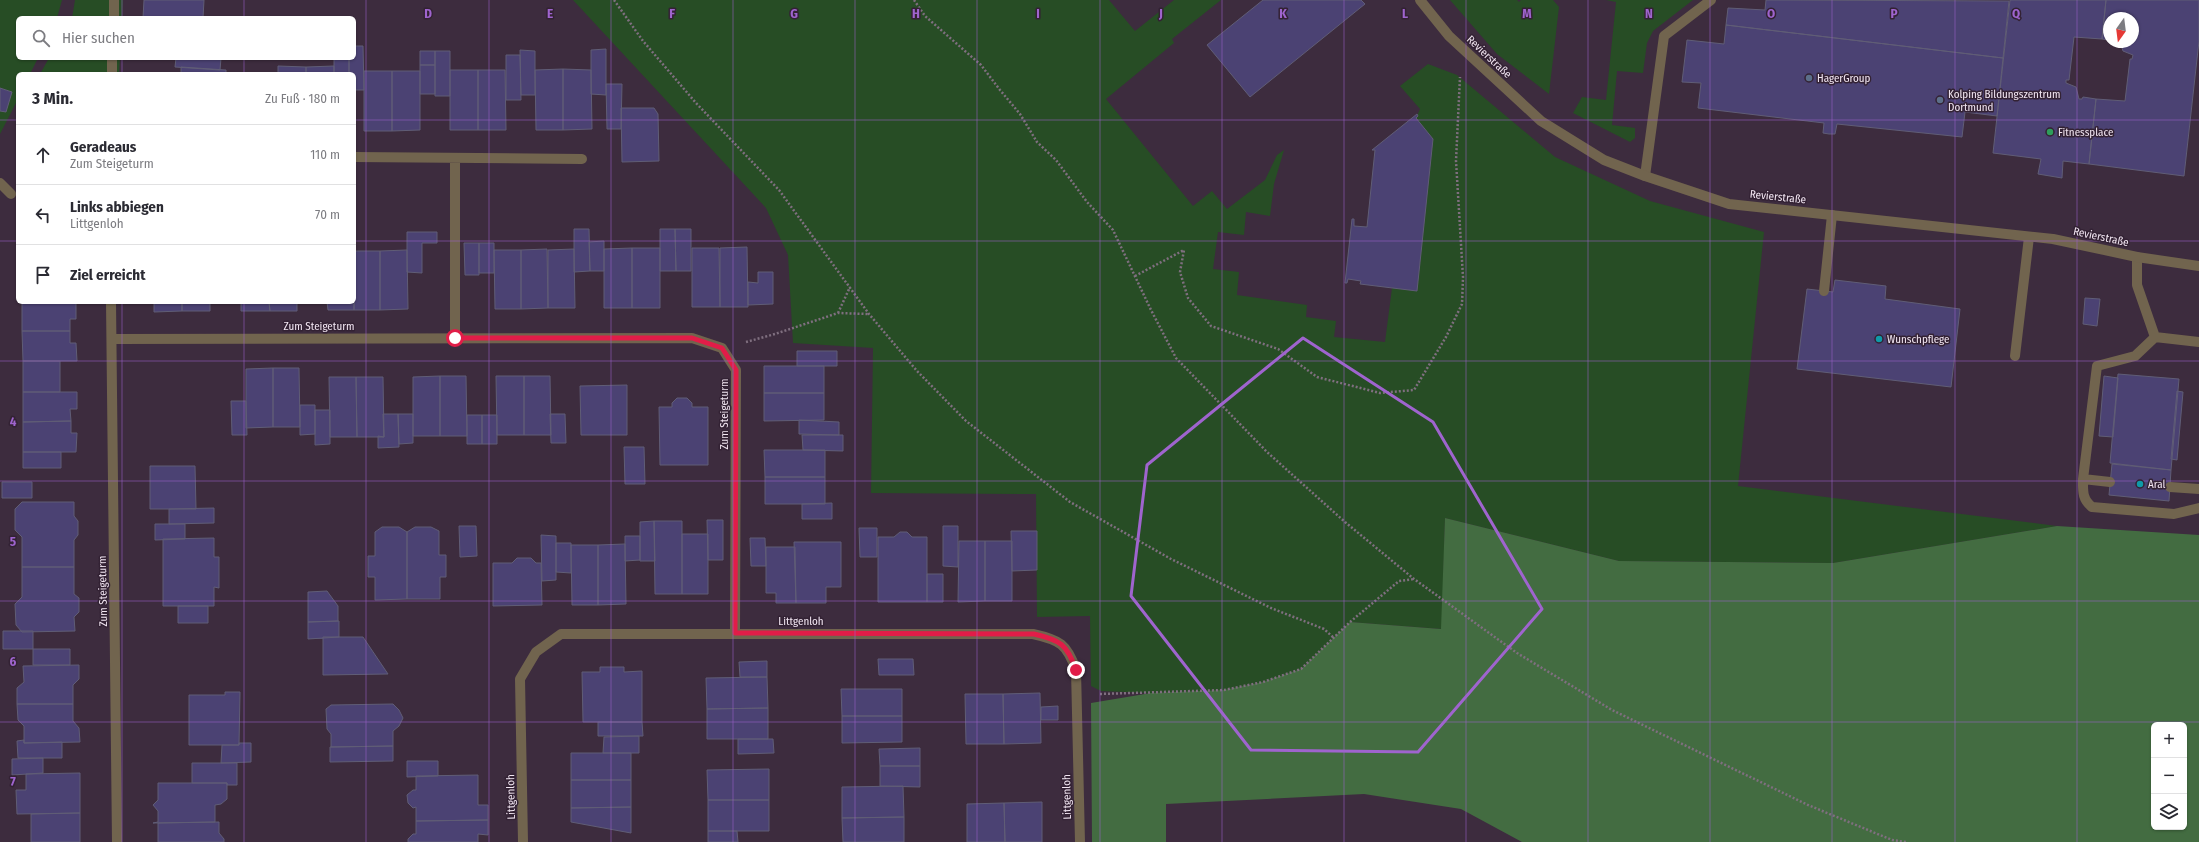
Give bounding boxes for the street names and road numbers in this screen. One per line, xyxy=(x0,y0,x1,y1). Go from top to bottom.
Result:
street label: Revierstraße xyxy=(1464,33,1514,81)
street label: Revierstraße xyxy=(1749,188,1807,206)
street label: Revierstraße xyxy=(2072,225,2130,249)
street label: Zum Steigeturm xyxy=(284,320,354,333)
street label: Zum Steigeturm xyxy=(718,379,731,449)
street label: Zum Steigeturm xyxy=(96,555,110,627)
street label: Littgenloh xyxy=(778,615,824,628)
street label: Littgenloh xyxy=(504,774,518,820)
street label: Littgenloh xyxy=(1060,774,1074,820)

